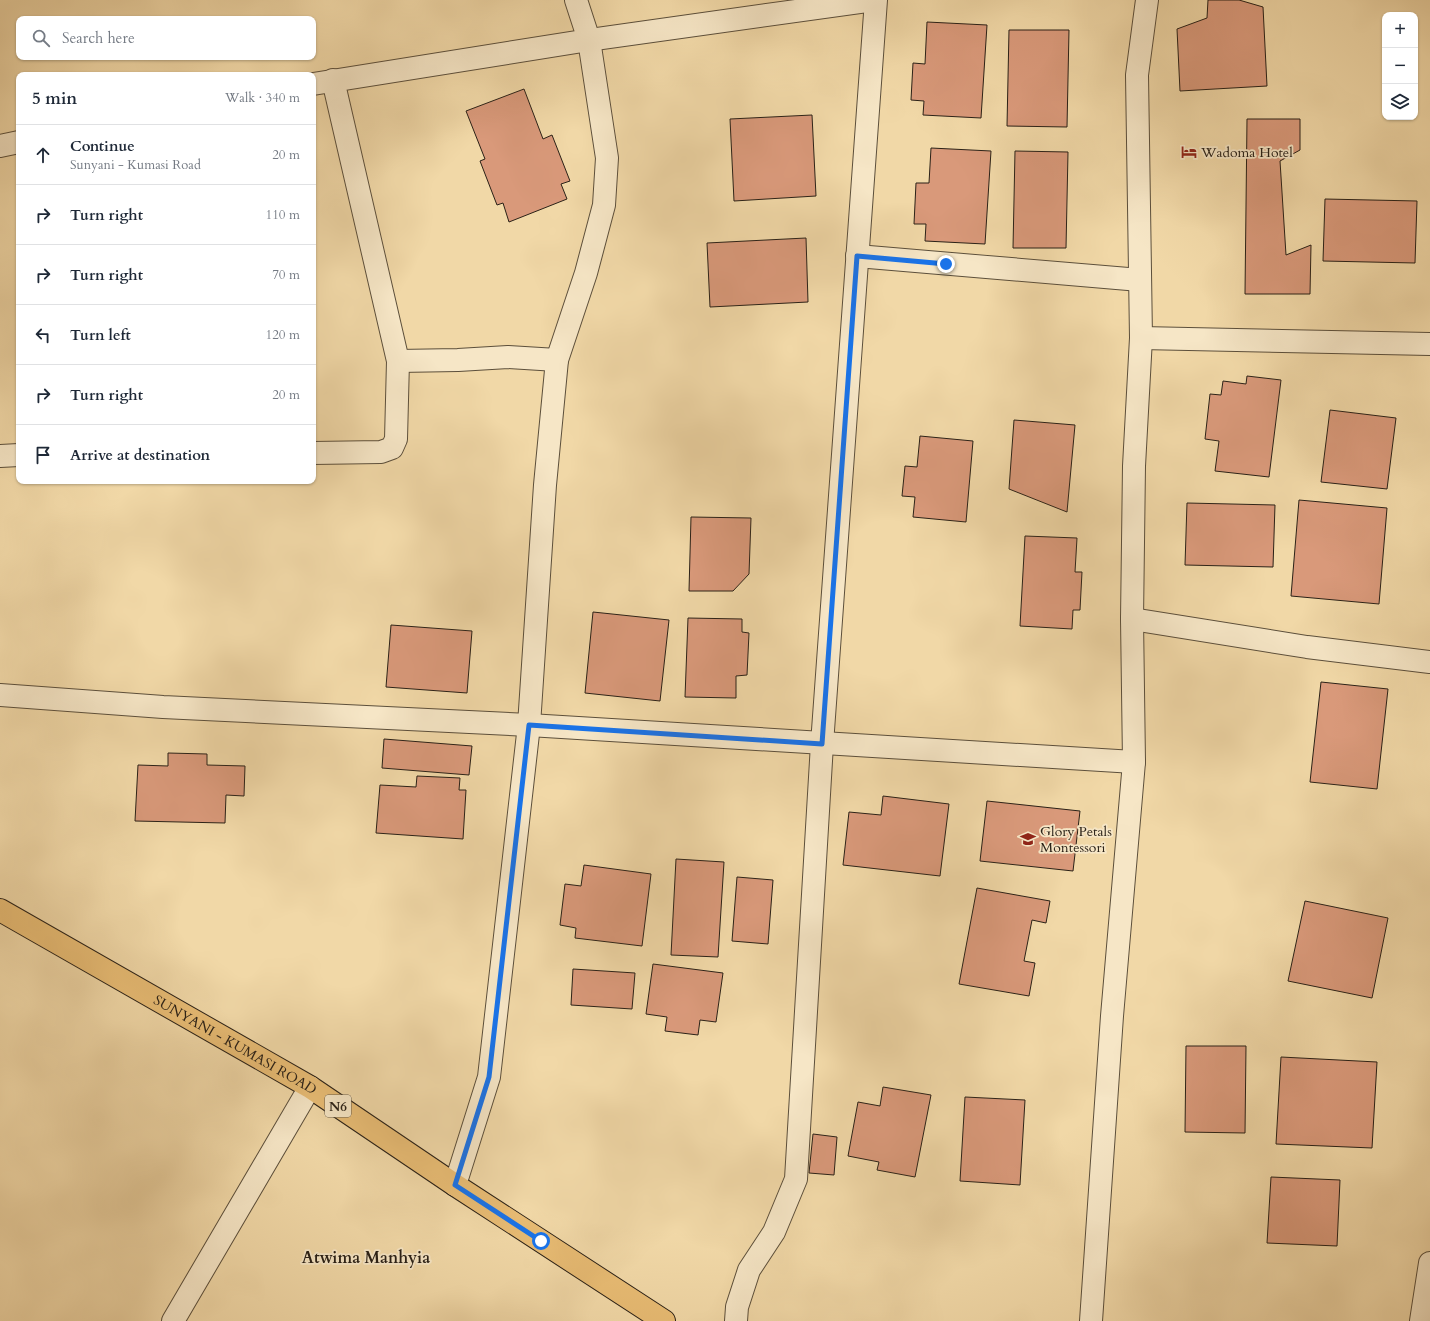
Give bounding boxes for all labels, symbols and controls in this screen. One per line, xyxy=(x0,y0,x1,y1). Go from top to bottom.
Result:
map controls xyxy=(1382,12,1418,120)
button: + xyxy=(1382,12,1418,48)
search box xyxy=(16,16,316,60)
icon: search xyxy=(30,27,52,49)
text: Search here xyxy=(62,28,135,48)
button: − xyxy=(1382,48,1418,84)
button: layers xyxy=(1382,84,1418,120)
text: 5 min xyxy=(32,87,77,110)
text: Walk · 340 m xyxy=(225,89,300,107)
text: Continue xyxy=(70,136,135,156)
hotel icon: Wadoma Hotel xyxy=(1180,143,1198,161)
place label: Wadoma Hotel xyxy=(1200,143,1293,162)
icon: ahead xyxy=(32,144,54,166)
text: 20 m xyxy=(272,146,300,164)
text: Sunyani - Kumasi Road xyxy=(70,156,201,174)
icon: right xyxy=(32,204,54,226)
text: Turn right xyxy=(70,205,143,225)
text: 110 m xyxy=(266,206,300,224)
route end xyxy=(937,255,955,273)
icon: right xyxy=(32,264,54,286)
text: Turn right xyxy=(70,265,143,285)
text: 70 m xyxy=(272,266,300,284)
icon: left xyxy=(32,324,54,346)
text: Turn left xyxy=(70,325,131,345)
text: 120 m xyxy=(266,326,300,344)
icon: right xyxy=(32,384,54,406)
text: Turn right xyxy=(70,385,143,405)
text: 20 m xyxy=(272,386,300,404)
icon: arrive xyxy=(32,444,54,466)
text: Arrive at destination xyxy=(70,445,210,465)
place label: Glory Petals Montessori xyxy=(1040,822,1112,857)
school or university icon: Glory Petals Montessori xyxy=(1019,830,1037,848)
street label: SUNYANI - KUMASI ROAD xyxy=(150,991,320,1099)
road number: N6 xyxy=(325,1095,351,1117)
route start xyxy=(532,1232,550,1250)
district label: Atwima Manhyia xyxy=(302,1247,430,1269)

